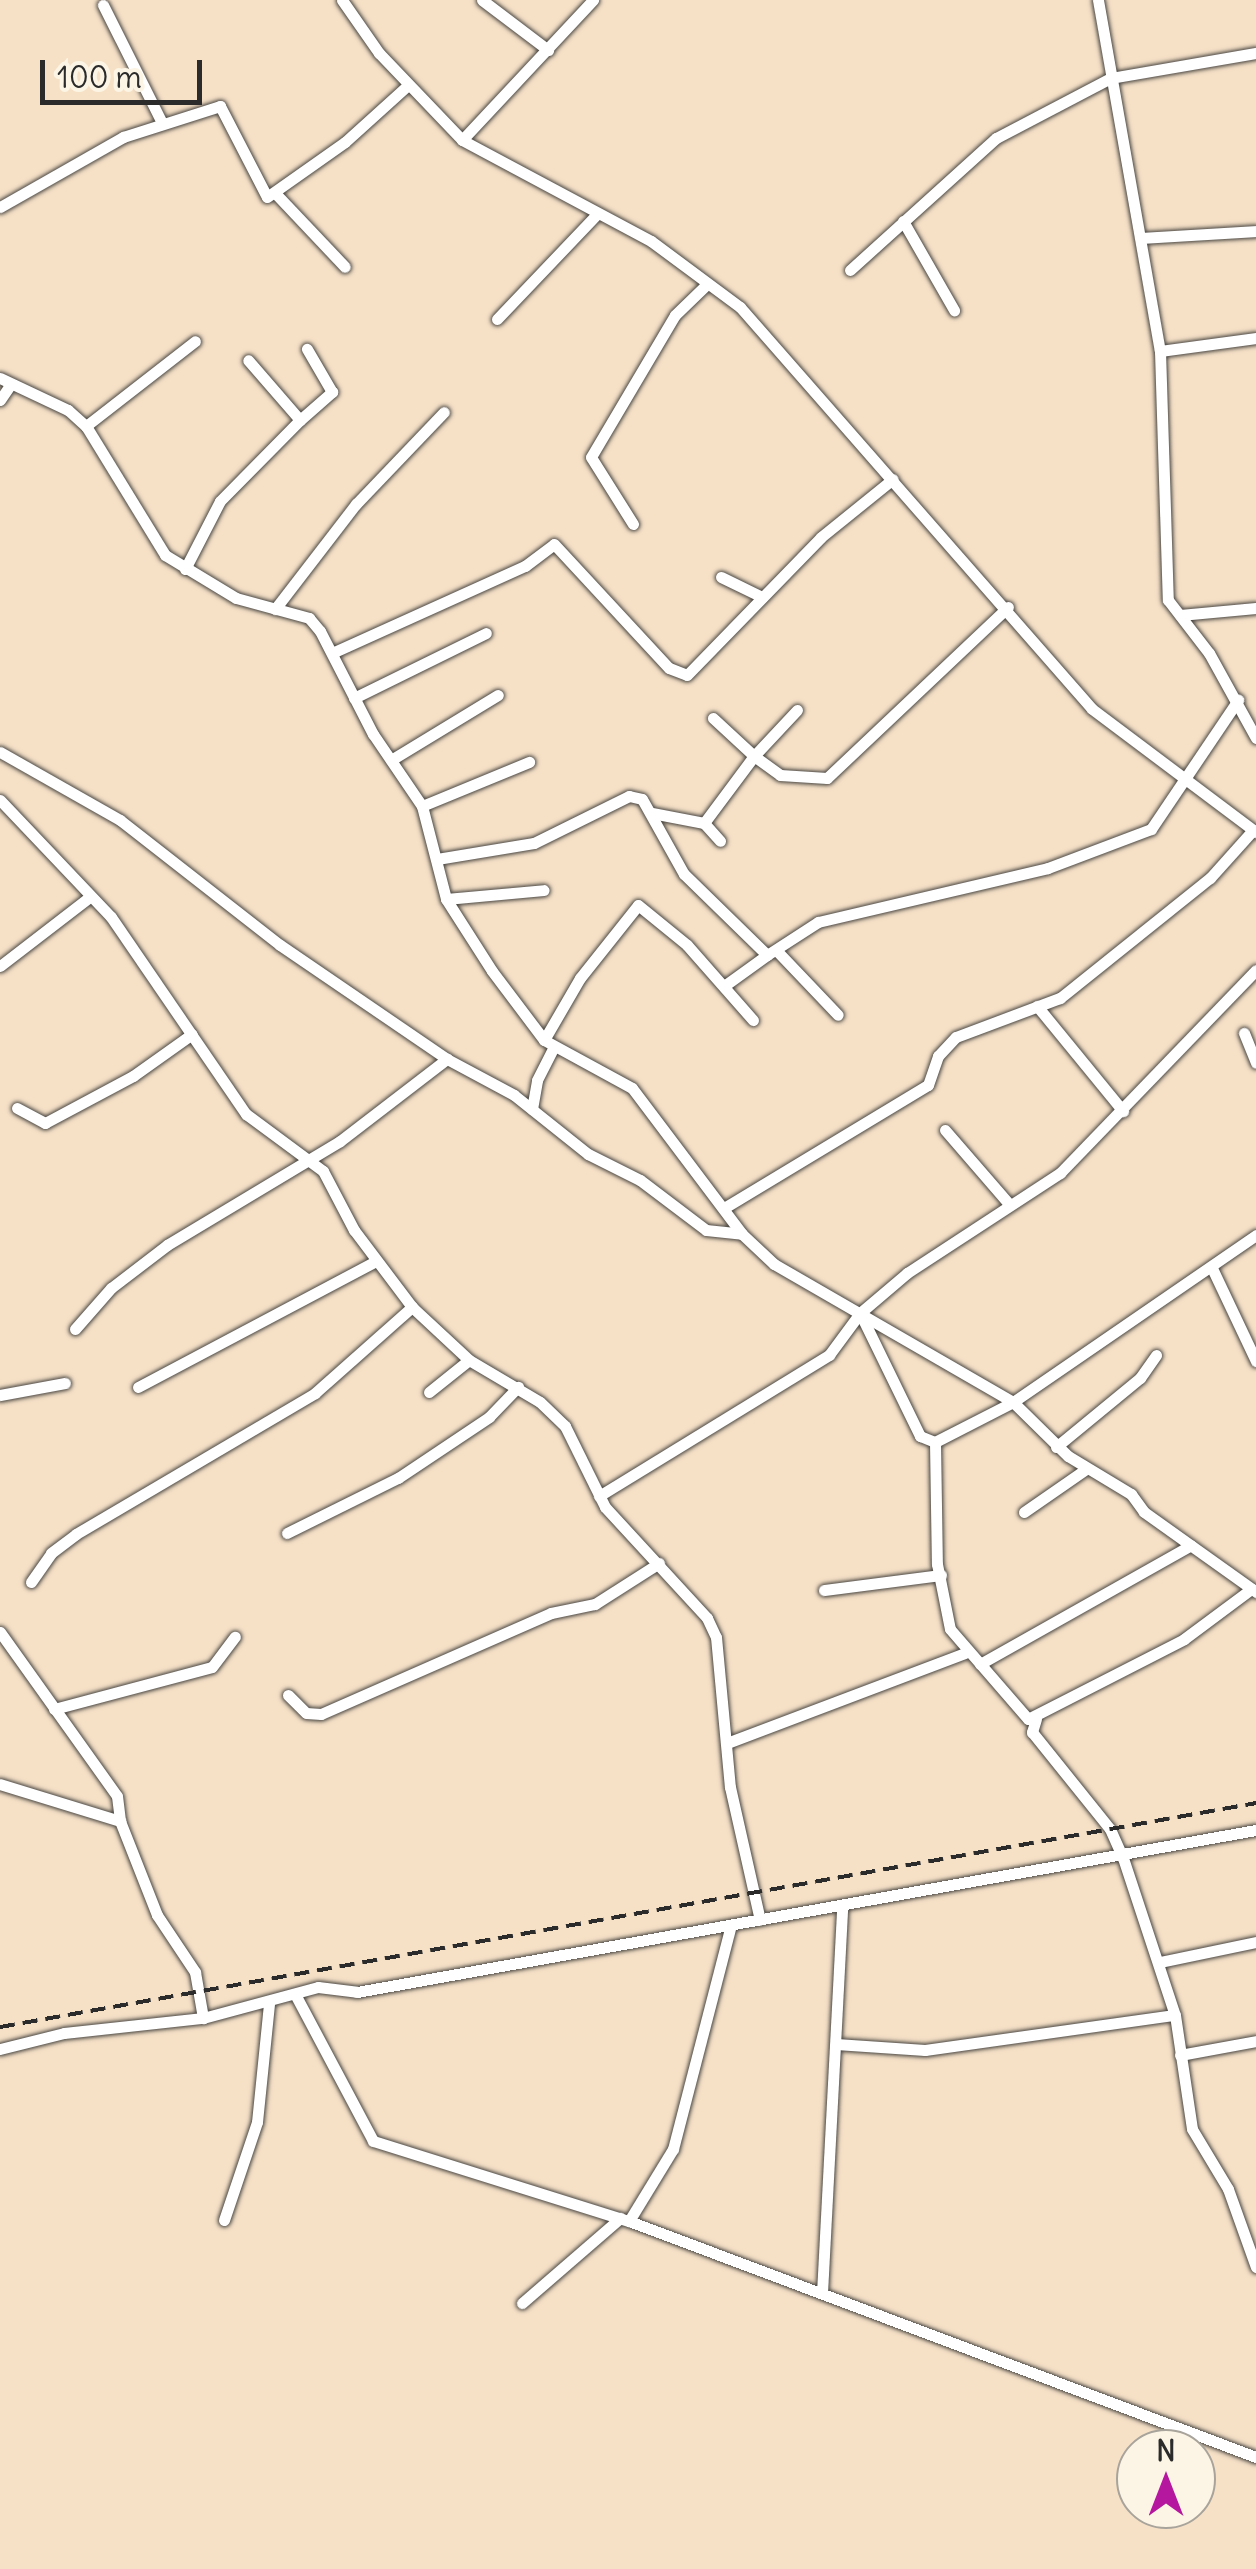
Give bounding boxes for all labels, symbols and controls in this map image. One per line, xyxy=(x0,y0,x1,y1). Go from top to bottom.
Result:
scale bar xyxy=(45,40,208,102)
text: 100 m xyxy=(57,58,142,96)
north arrow xyxy=(1116,2429,1216,2529)
text: N xyxy=(1156,2433,1176,2469)

